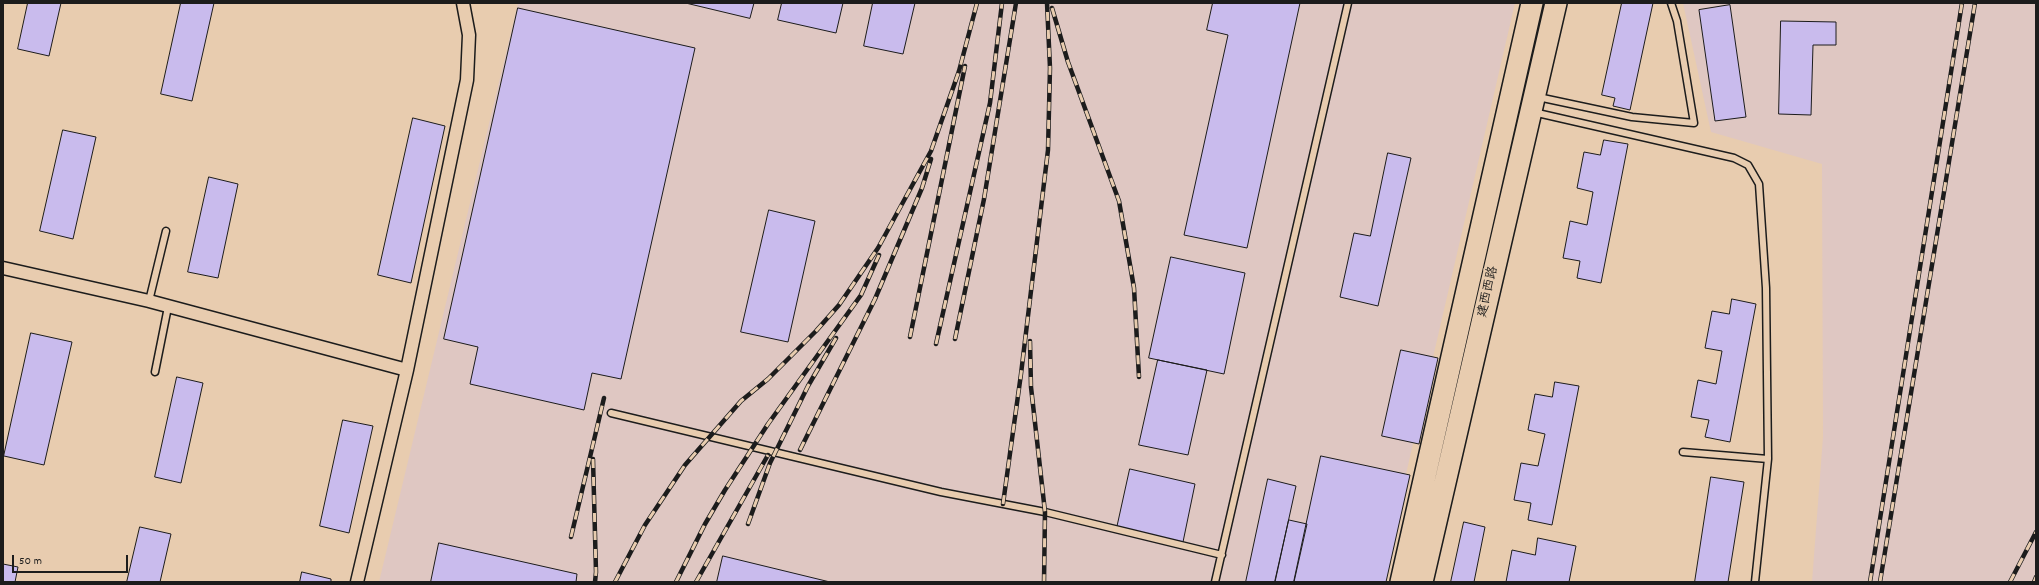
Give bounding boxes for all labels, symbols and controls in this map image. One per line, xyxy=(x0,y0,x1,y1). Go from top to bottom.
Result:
street label: 建西西路 xyxy=(1476,265,1502,319)
scale bar xyxy=(14,547,130,573)
text: 50 m xyxy=(19,553,42,570)

